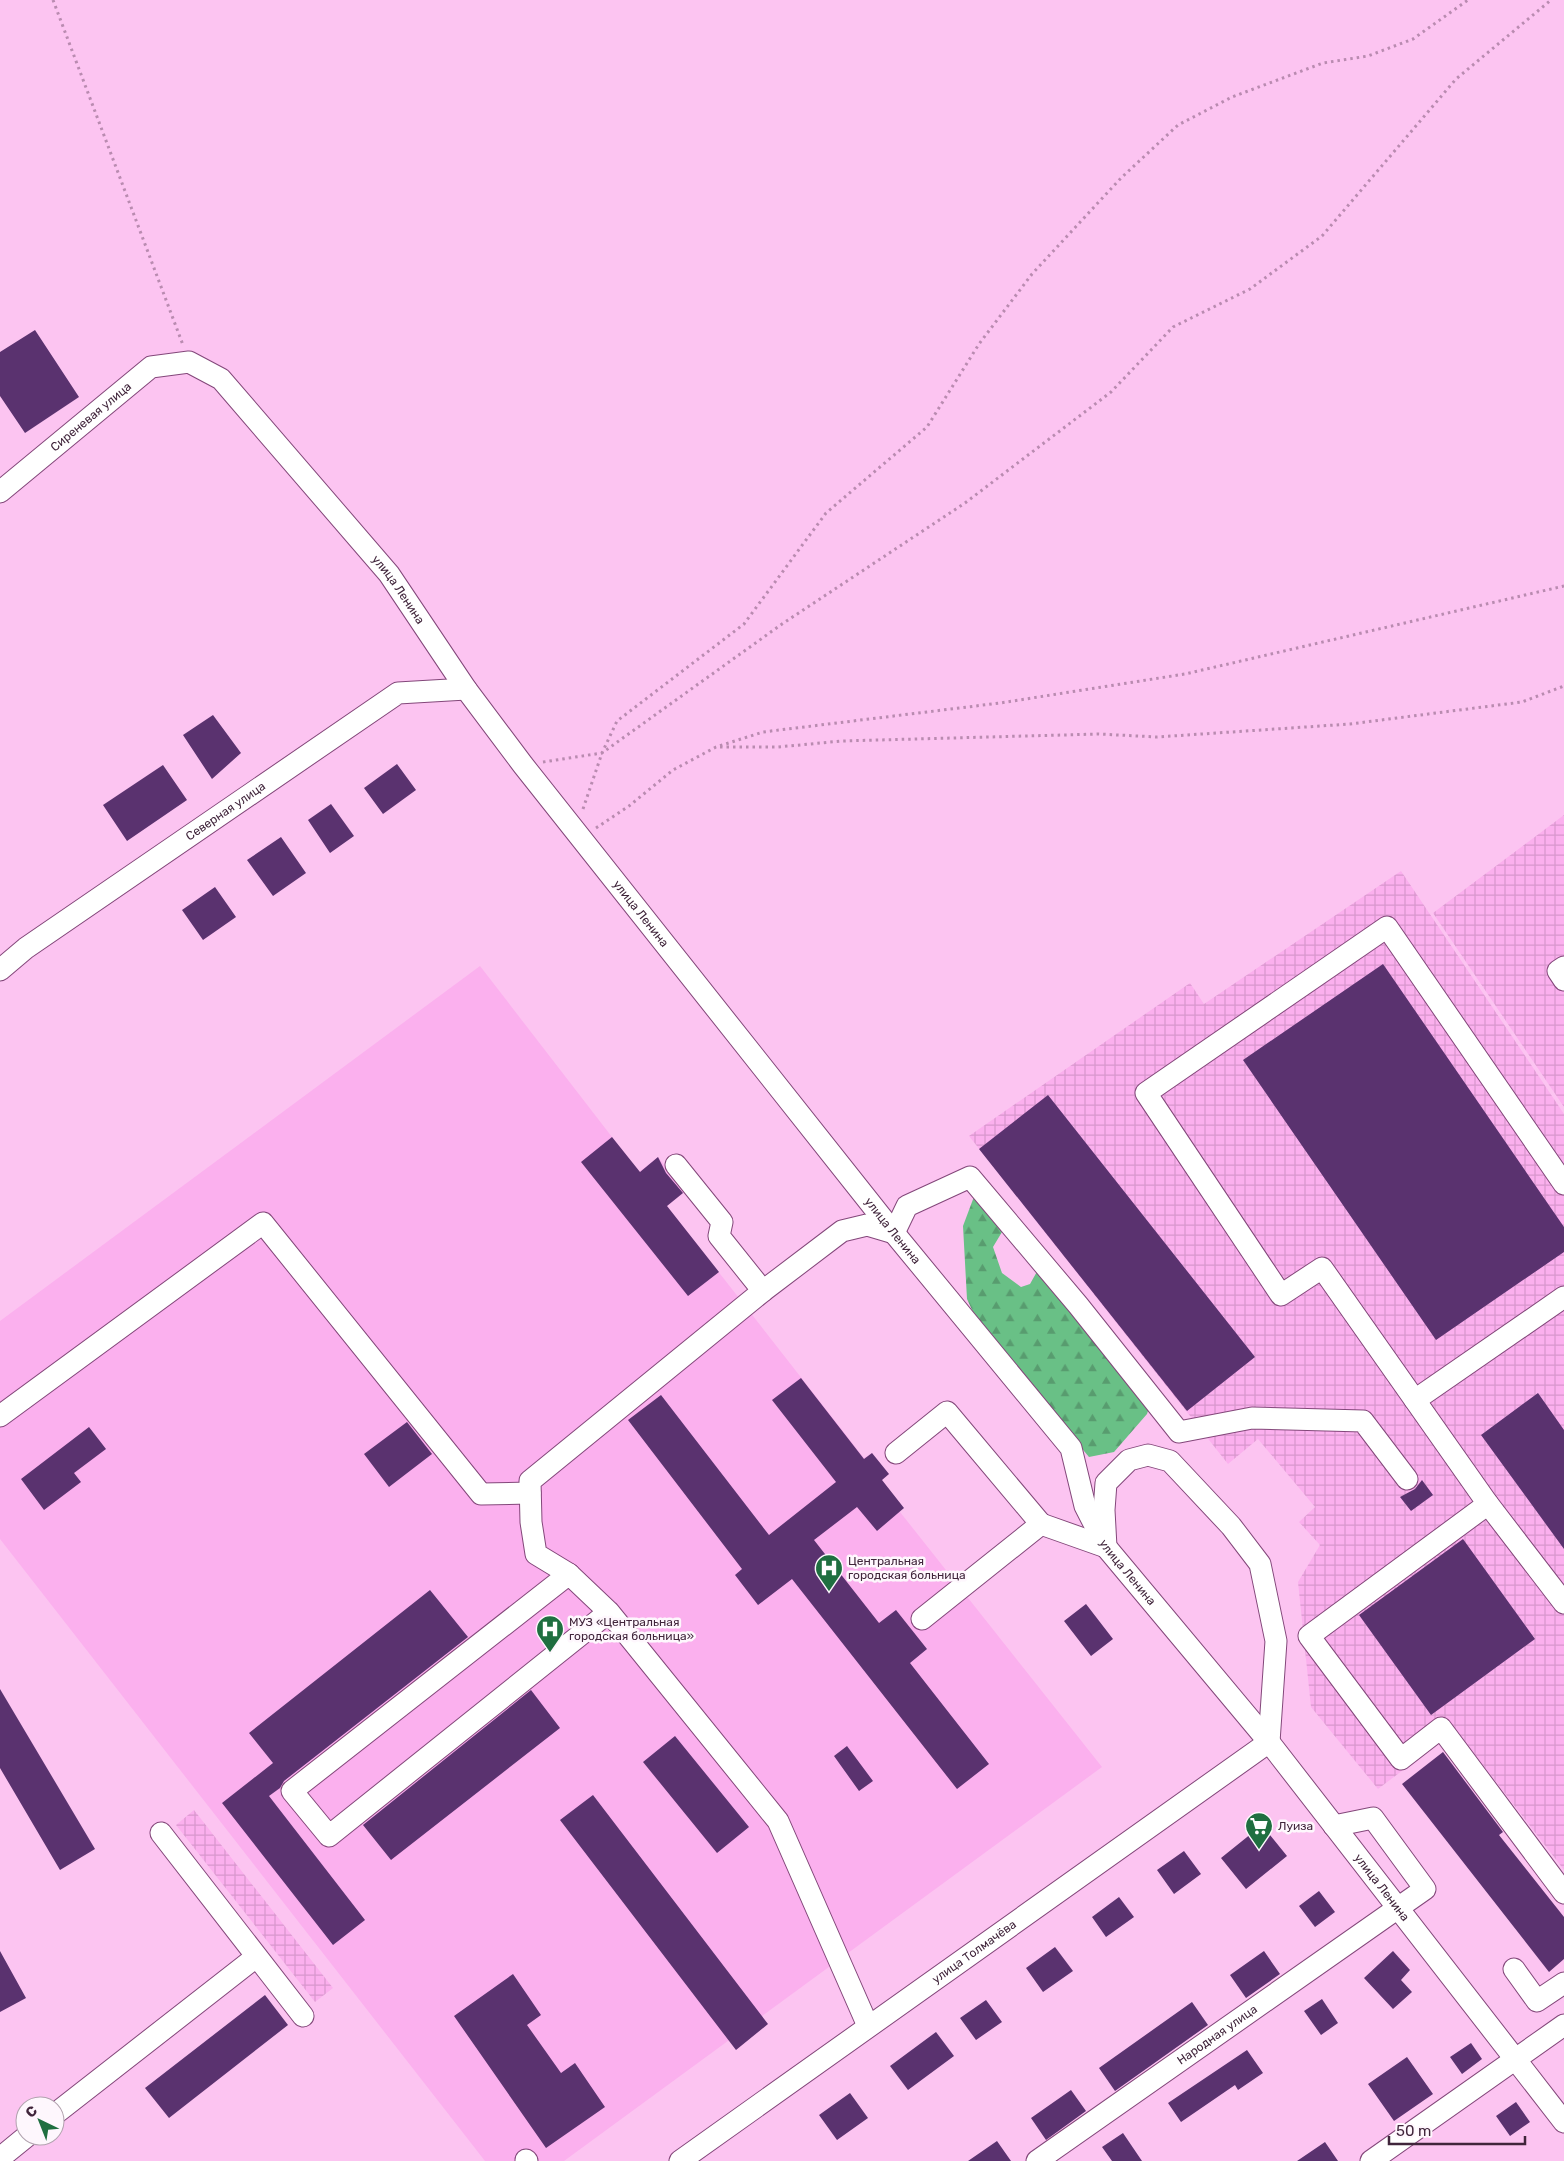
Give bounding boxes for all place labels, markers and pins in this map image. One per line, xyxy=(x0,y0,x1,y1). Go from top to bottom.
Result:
hospital icon: Центральная городская больница xyxy=(814,1553,844,1592)
place label: Центральная городская больница xyxy=(848,1554,966,1582)
hospital icon: МУЗ «Центральная городская больница» xyxy=(535,1614,565,1653)
place label: МУЗ «Центральная городская больница» xyxy=(569,1615,694,1643)
supermarket icon: Луиза xyxy=(1244,1811,1274,1850)
place label: Луиза xyxy=(1278,1819,1313,1833)

